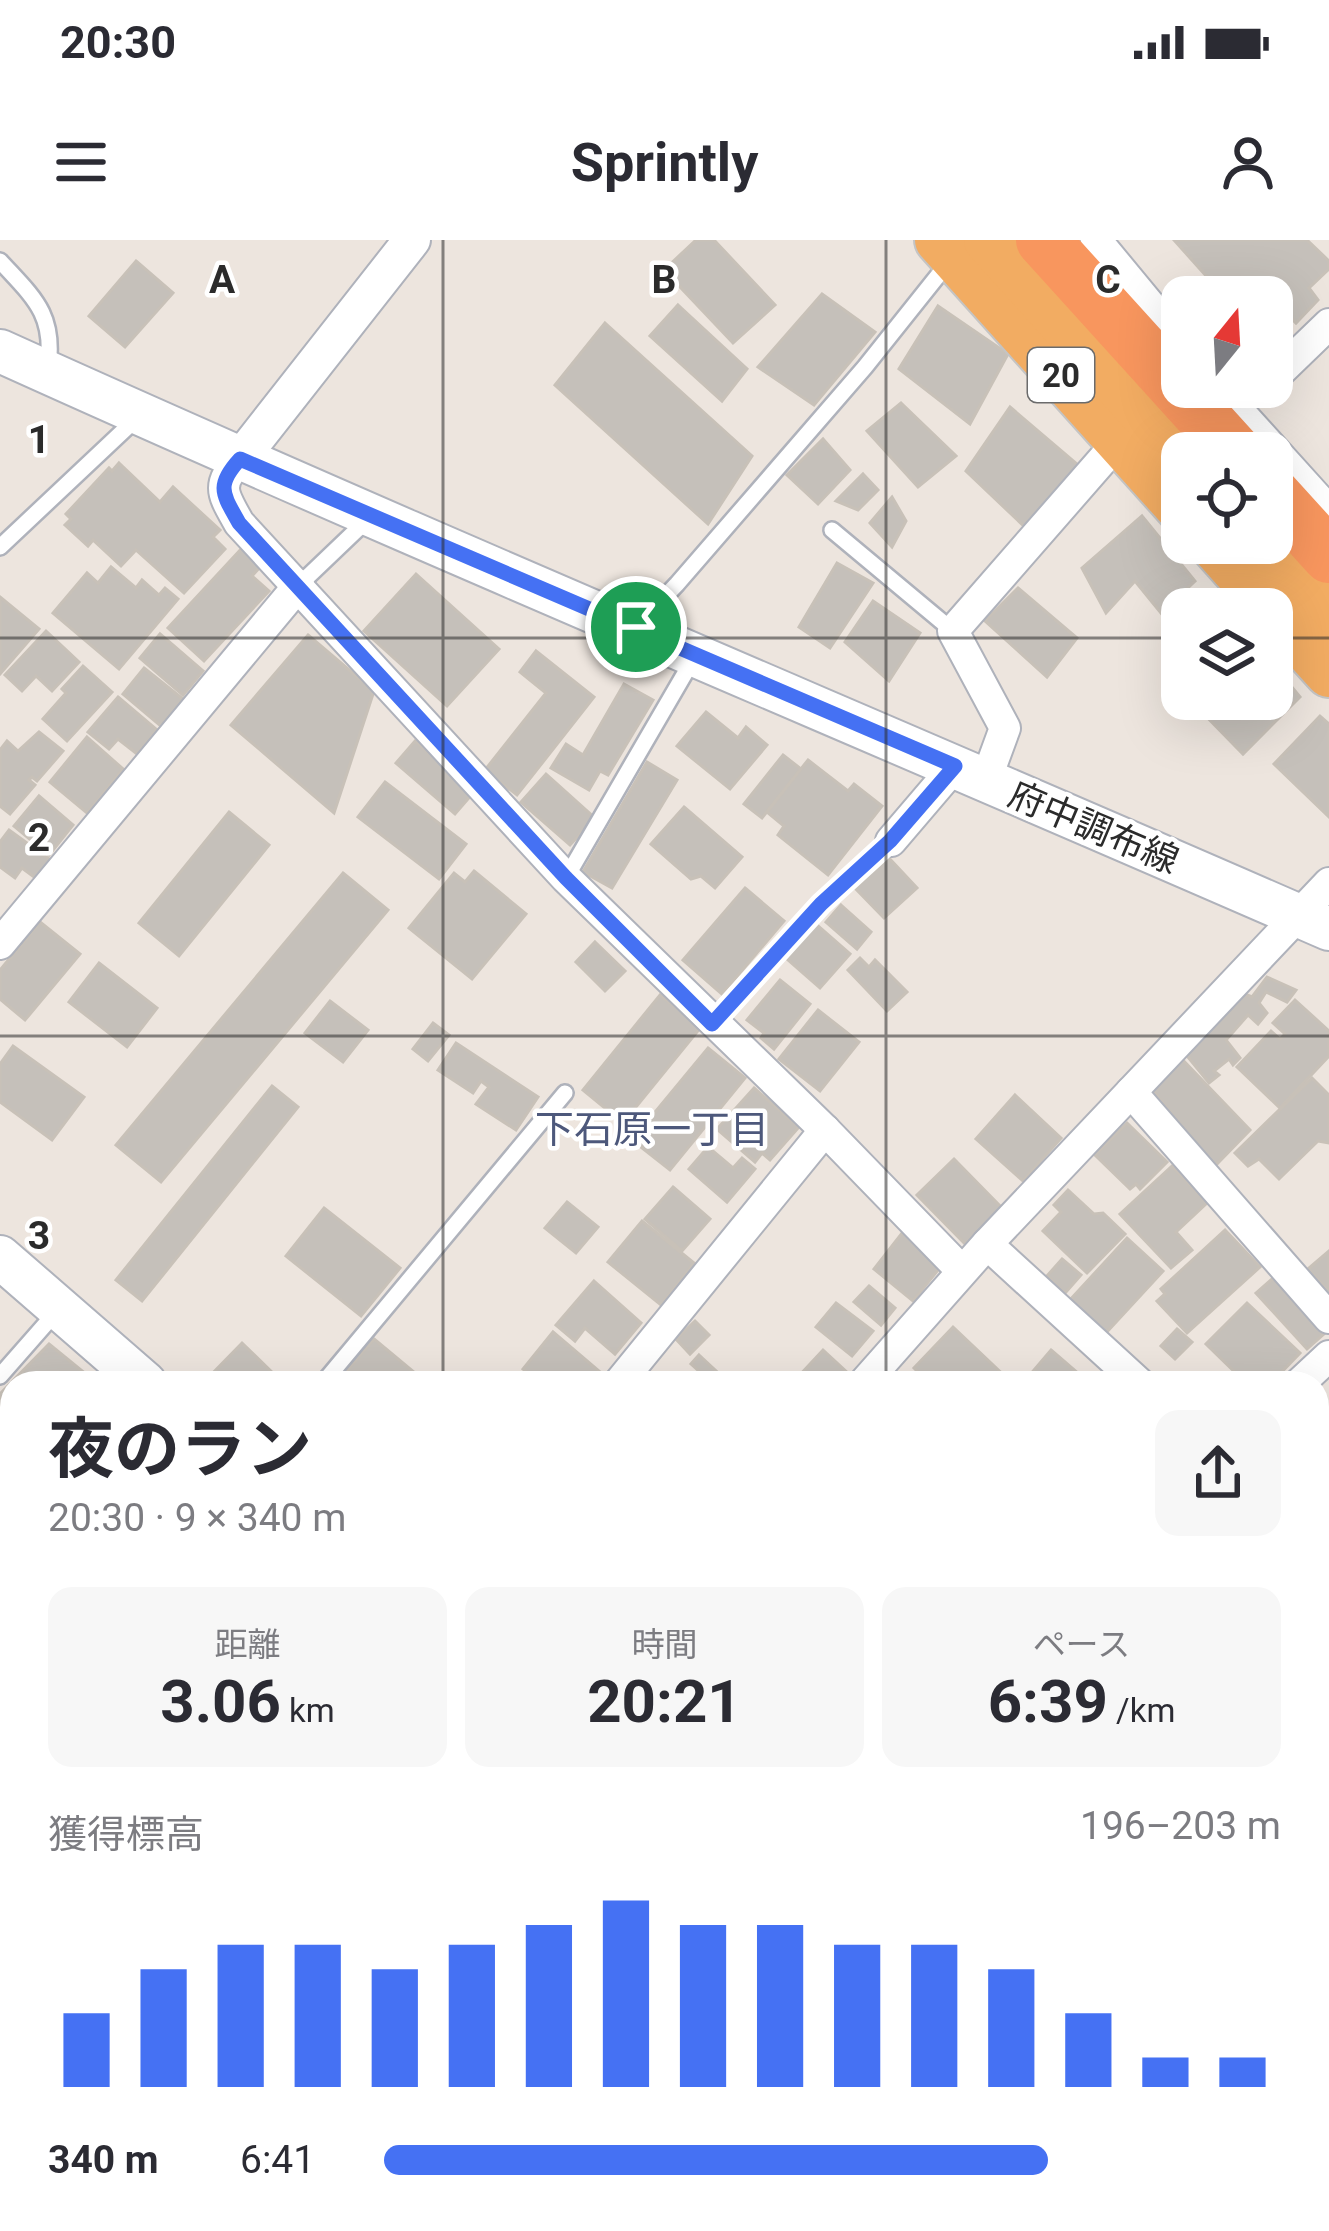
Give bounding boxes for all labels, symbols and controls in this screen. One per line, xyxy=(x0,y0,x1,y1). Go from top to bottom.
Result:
text: 20:30 xyxy=(60,16,176,69)
icon: menu xyxy=(48,129,114,195)
icon: person xyxy=(1215,129,1281,195)
text: Sprintly xyxy=(571,131,758,194)
text: A xyxy=(209,257,236,303)
text: B xyxy=(652,257,676,303)
text: C xyxy=(1095,257,1121,303)
north arrow xyxy=(1161,276,1293,408)
map controls xyxy=(1161,276,1293,720)
road number: 20 xyxy=(1028,348,1094,402)
text: 1 xyxy=(28,417,50,463)
button: locate xyxy=(1161,432,1293,564)
pin xyxy=(585,576,687,678)
button: layers xyxy=(1161,588,1293,720)
icon: arrive xyxy=(603,594,669,660)
street label: 府中調布線 xyxy=(1003,773,1185,882)
text: 2 xyxy=(28,815,50,861)
district label: 下石原一丁目 xyxy=(535,1107,769,1153)
text: 3 xyxy=(28,1213,50,1259)
button: share xyxy=(1155,1410,1281,1536)
text: 夜のラン xyxy=(48,1411,312,1488)
text: 20:30 · 9 × 340 m xyxy=(48,1495,346,1541)
text: 距離 xyxy=(215,1625,281,1664)
text: 時間 xyxy=(632,1625,698,1664)
text: ペース xyxy=(1033,1625,1130,1664)
text: 3.06 xyxy=(160,1666,281,1737)
text: 20:21 xyxy=(587,1666,742,1737)
text: 6:39 xyxy=(988,1666,1108,1737)
text: km xyxy=(281,1691,335,1730)
text: /km xyxy=(1108,1691,1175,1730)
text: 196–203 m xyxy=(1080,1803,1281,1849)
text: 獲得標高 xyxy=(48,1812,204,1858)
text: 340 m xyxy=(48,2137,159,2183)
text: 6:41 xyxy=(240,2137,315,2183)

